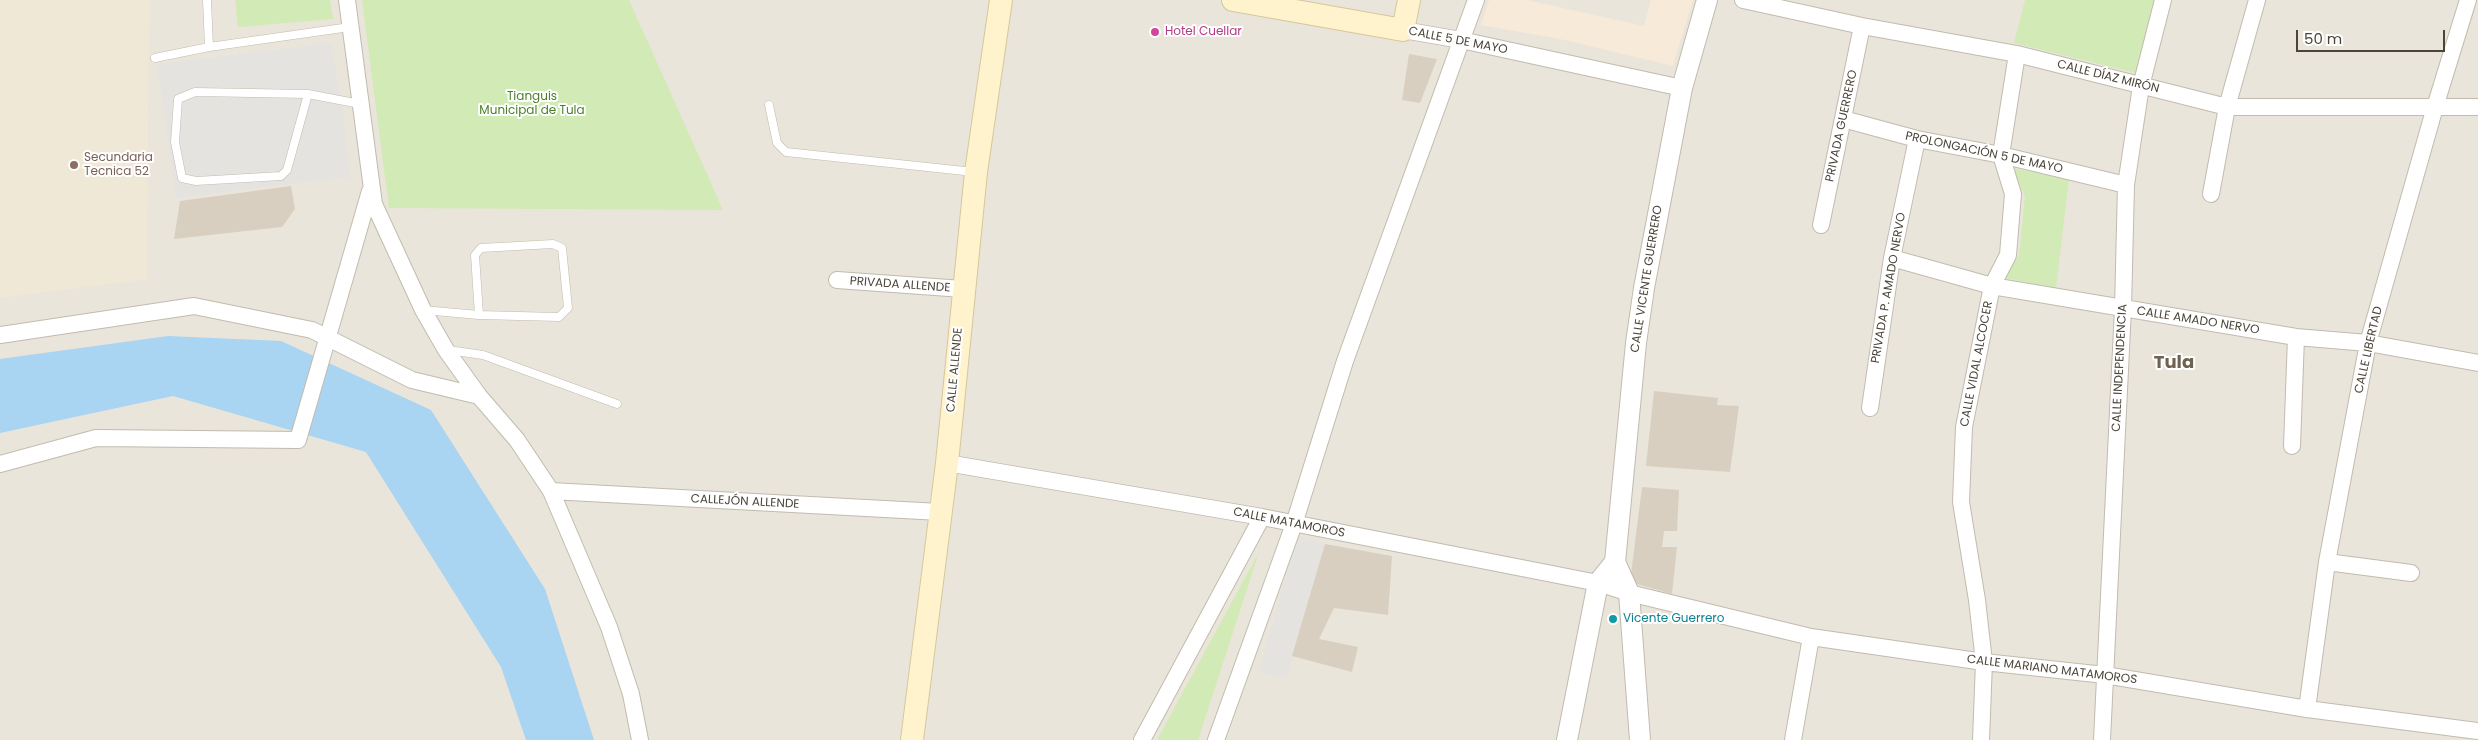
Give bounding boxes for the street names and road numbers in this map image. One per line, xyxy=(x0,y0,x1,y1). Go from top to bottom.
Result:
street label: CALLE 5 DE MAYO xyxy=(1407,24,1509,58)
street label: CALLE DÍAZ MIRÓN xyxy=(2055,57,2161,97)
street label: PRIVADA GUERRERO xyxy=(1823,69,1861,183)
street label: PROLONGACIÓN 5 DE MAYO xyxy=(1904,129,2064,177)
street label: CALLE VICENTE GUERRERO xyxy=(1628,204,1666,354)
street label: PRIVADA P. AMADO NERVO xyxy=(1869,211,1909,365)
street label: PRIVADA ALLENDE xyxy=(849,274,951,296)
street label: CALLE VIDAL ALCOCER xyxy=(1958,300,1996,428)
street label: CALLE INDEPENDENCIA xyxy=(2109,304,2131,432)
street label: CALLE AMADO NERVO xyxy=(2136,304,2260,338)
street label: CALLE LIBERTAD xyxy=(2352,305,2386,395)
street label: CALLE ALLENDE xyxy=(944,327,966,413)
street label: CALLEJÓN ALLENDE xyxy=(690,492,800,512)
street label: CALLE MATAMOROS xyxy=(1232,505,1346,541)
street label: CALLE MARIANO MATAMOROS xyxy=(1966,652,2138,688)

